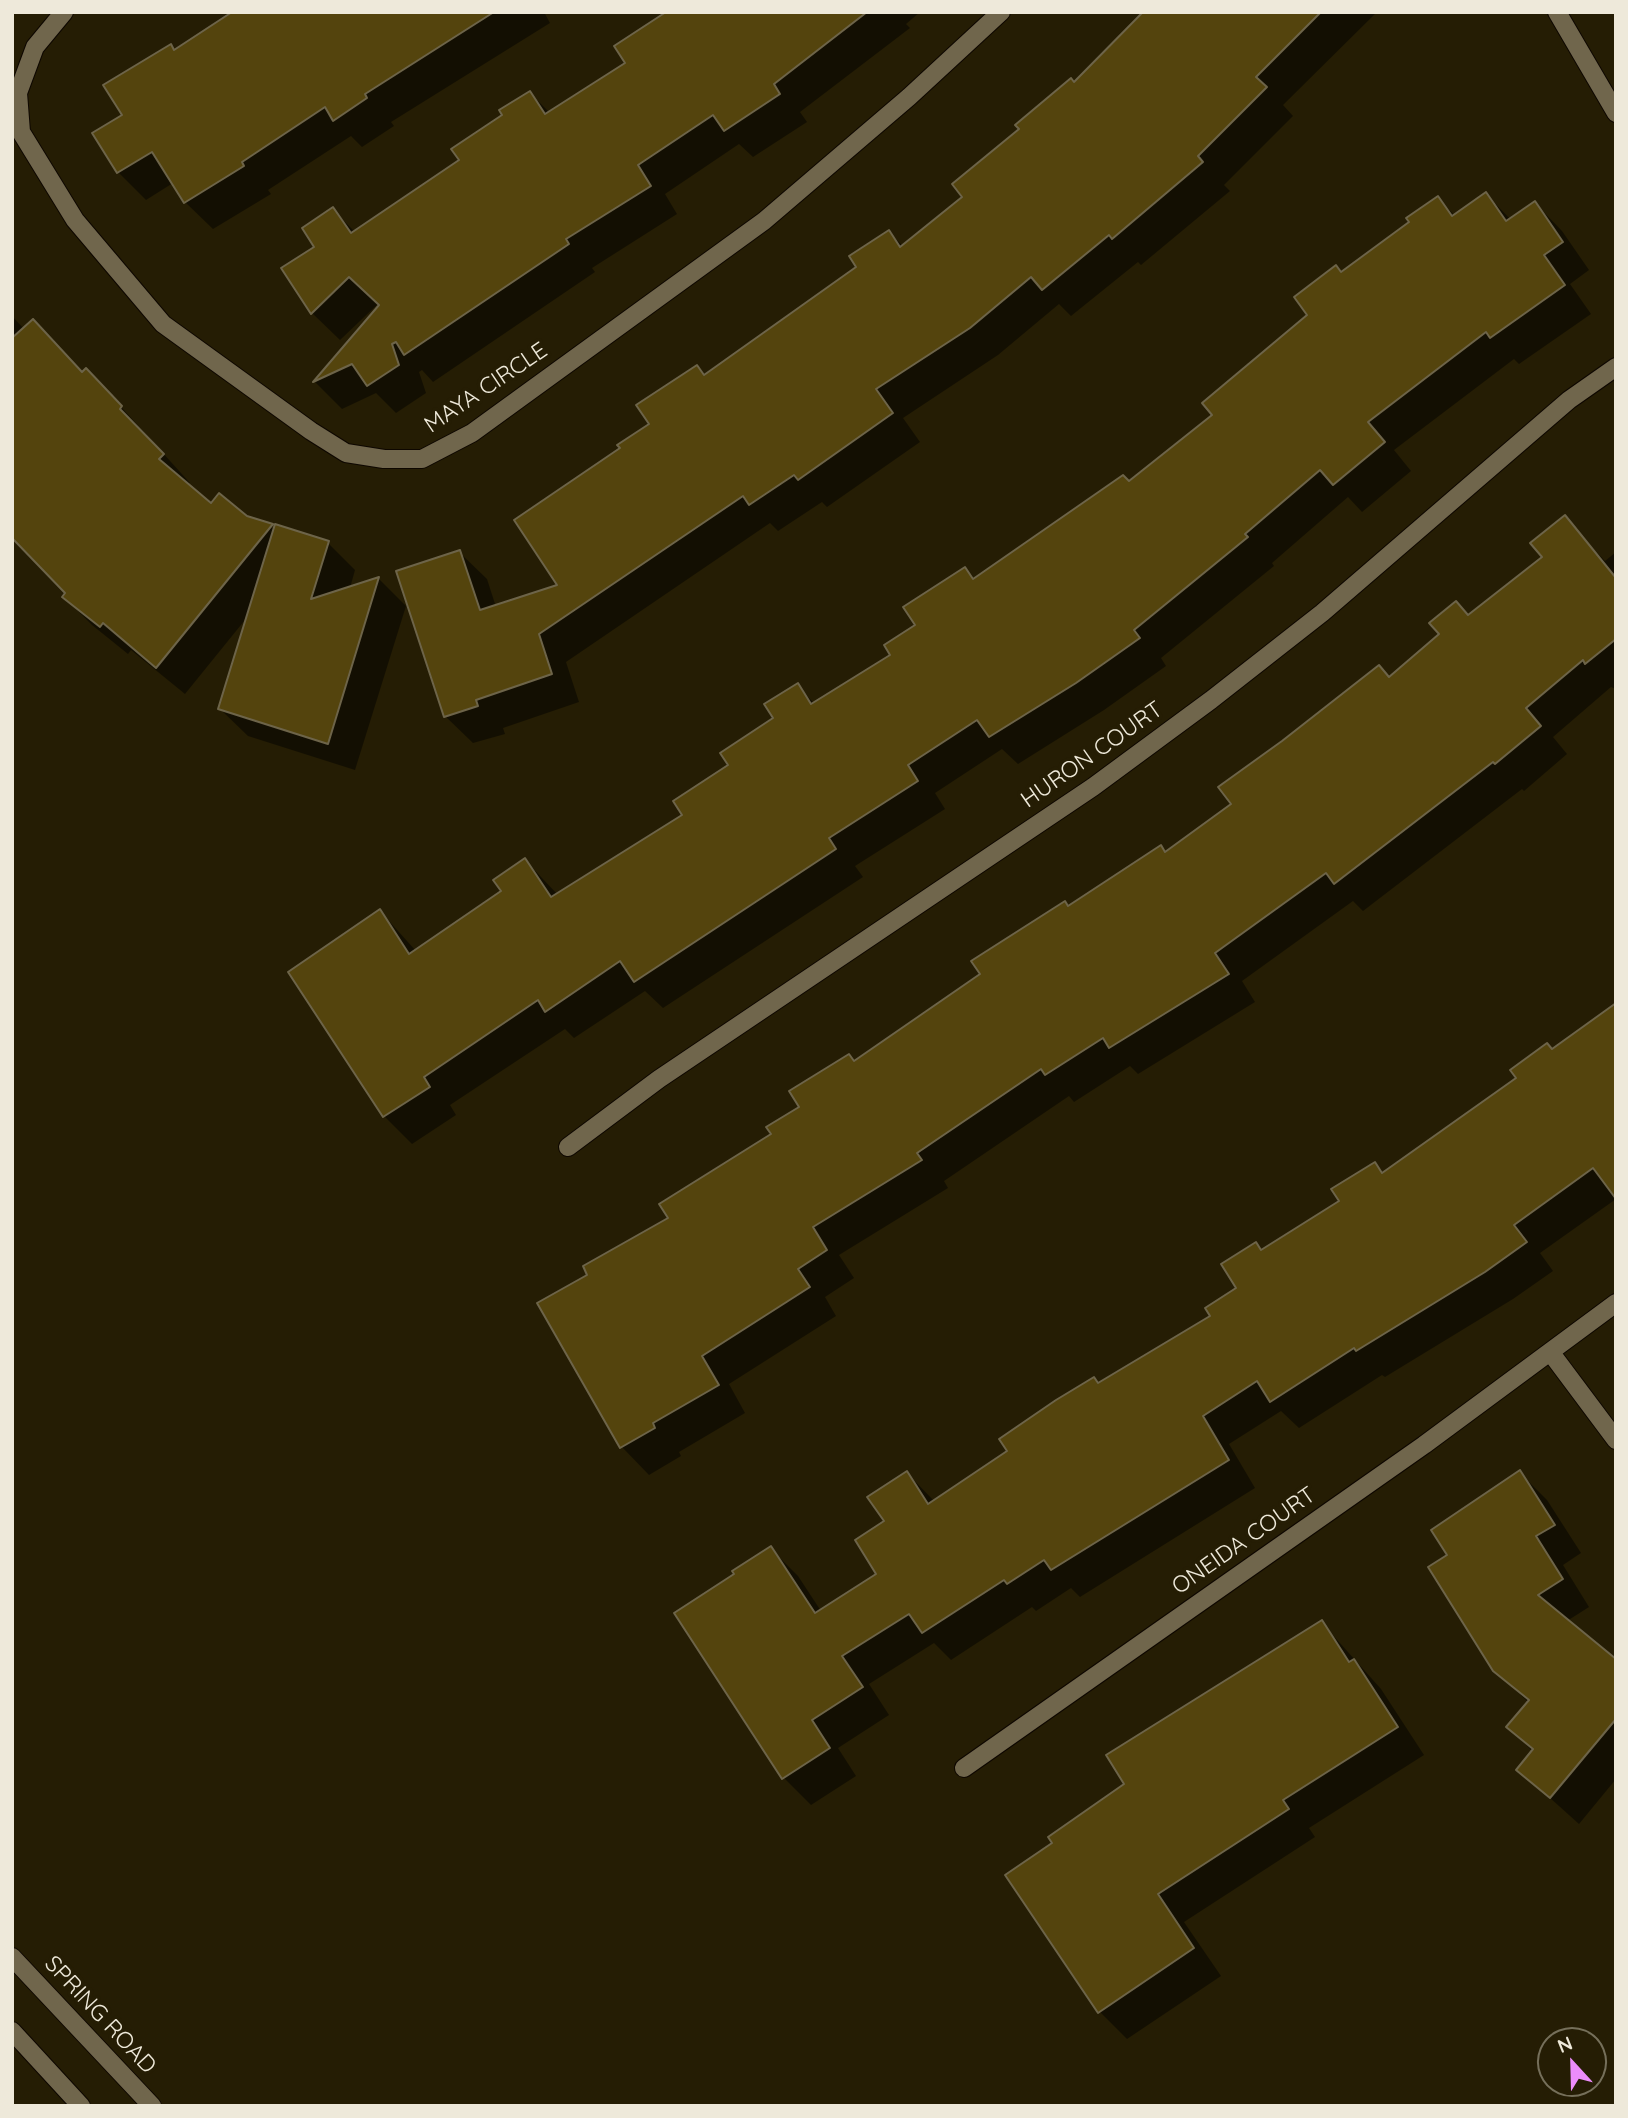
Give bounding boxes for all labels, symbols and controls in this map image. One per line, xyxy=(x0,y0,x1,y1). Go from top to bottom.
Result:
street label: MAYA CIRCLE xyxy=(419,337,553,439)
street label: HURON COURT xyxy=(1016,696,1168,814)
street label: ONEIDA COURT xyxy=(1167,1481,1321,1601)
street label: SPRING ROAD xyxy=(38,1950,162,2080)
north arrow xyxy=(1537,2027,1607,2097)
text: N xyxy=(1554,2031,1576,2058)

